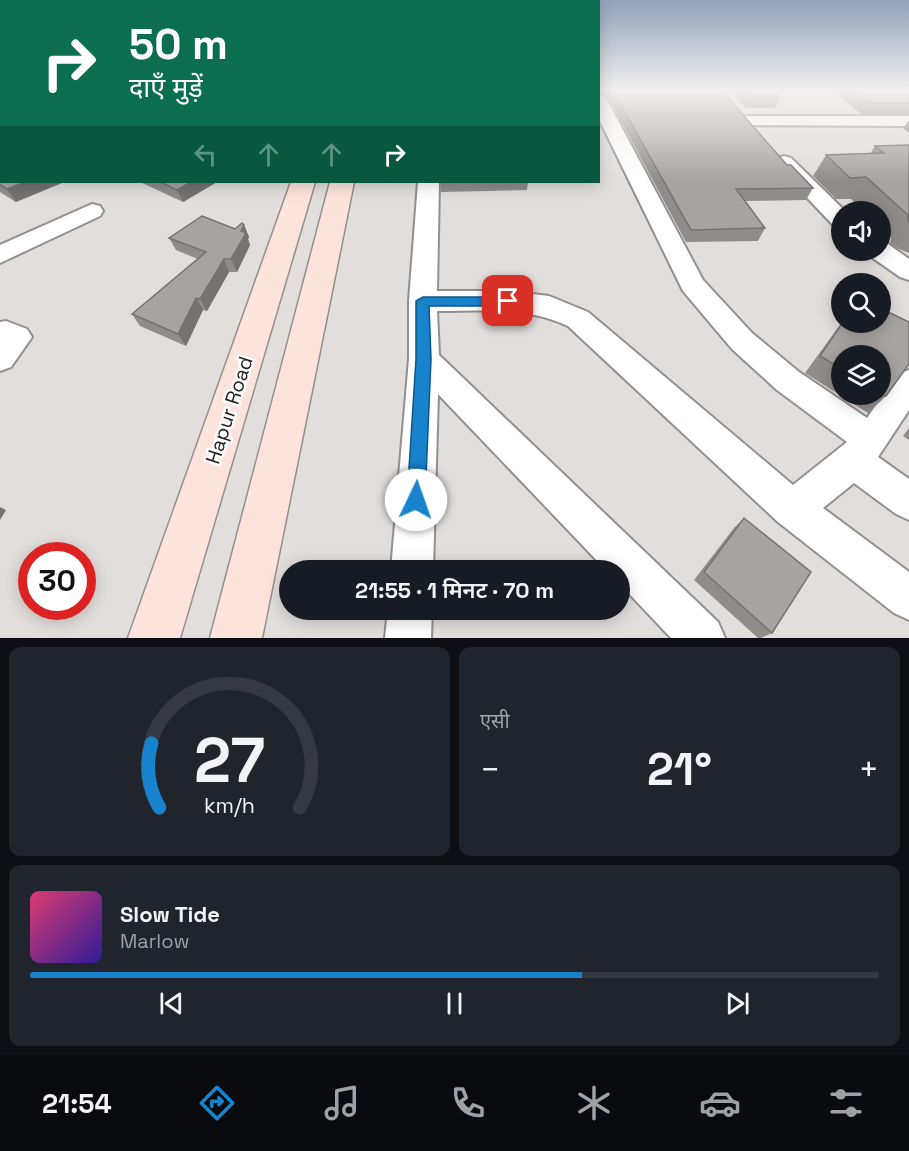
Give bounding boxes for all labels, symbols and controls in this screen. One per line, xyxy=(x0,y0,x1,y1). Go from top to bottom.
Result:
text: 50 m xyxy=(129,18,228,71)
icon: right xyxy=(30,24,108,102)
text: दाएँ मुड़ें xyxy=(129,70,203,105)
icon: left xyxy=(189,138,222,171)
icon: ahead xyxy=(252,138,285,171)
icon: ahead xyxy=(315,138,348,171)
icon: right xyxy=(378,138,411,171)
map controls xyxy=(831,201,891,405)
button: sound xyxy=(831,201,891,261)
button: search xyxy=(831,273,891,333)
pin xyxy=(482,275,533,326)
icon: arrive xyxy=(491,284,524,317)
button: layers xyxy=(831,345,891,405)
street label: Hapur Road xyxy=(199,353,259,467)
position arrow xyxy=(384,468,448,532)
speed limit sign: 30 xyxy=(18,542,96,620)
text: 21:55 · 1 मिनट · 70 m xyxy=(355,576,554,604)
text: एसी xyxy=(480,708,510,734)
text: 27 xyxy=(194,721,265,800)
text: 21° xyxy=(647,741,712,798)
text: − xyxy=(480,749,500,791)
text: + xyxy=(859,749,879,791)
text: km/h xyxy=(204,793,255,820)
text: Slow Tide xyxy=(120,900,220,928)
text: Marlow xyxy=(120,928,189,954)
icon: previous xyxy=(155,987,188,1020)
icon: pause xyxy=(438,987,471,1020)
icon: next xyxy=(721,987,754,1020)
icon: directions xyxy=(196,1082,238,1124)
icon: music xyxy=(321,1082,363,1124)
icon: phone xyxy=(447,1082,489,1124)
icon: climate xyxy=(573,1082,615,1124)
icon: car xyxy=(699,1082,741,1124)
icon: filters xyxy=(825,1082,867,1124)
text: 21:54 xyxy=(42,1086,112,1121)

